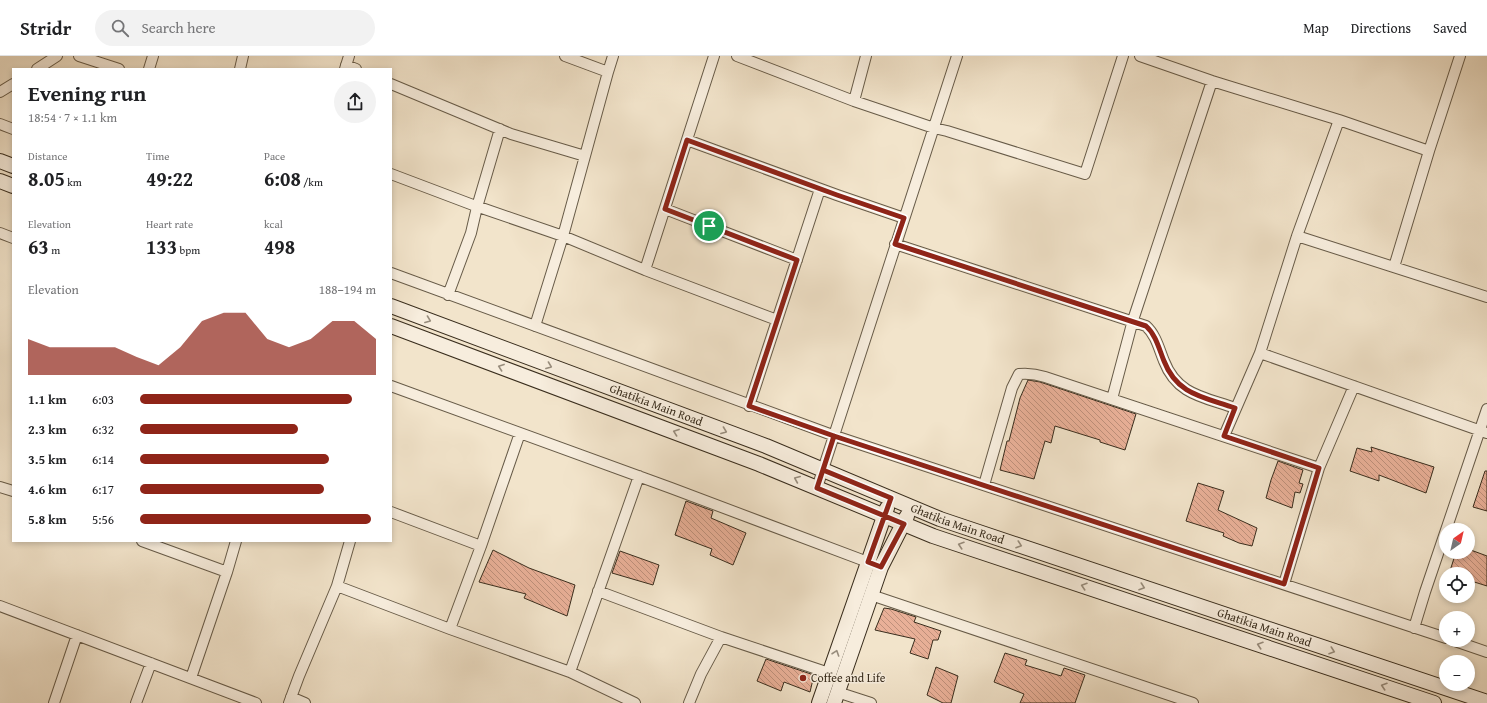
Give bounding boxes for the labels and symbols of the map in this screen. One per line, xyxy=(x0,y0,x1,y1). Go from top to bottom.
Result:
pin xyxy=(692,209,726,243)
one-way arrow xyxy=(424,315,431,324)
one-way arrow xyxy=(546,361,553,369)
one-way arrow xyxy=(498,364,505,372)
street label: Ghatikia Main Road xyxy=(607,379,706,430)
one-way arrow xyxy=(720,426,727,434)
one-way arrow xyxy=(672,429,679,437)
one-way arrow xyxy=(793,476,800,484)
street label: Ghatikia Main Road xyxy=(908,499,1007,548)
north arrow xyxy=(1439,523,1475,559)
one-way arrow xyxy=(957,541,964,550)
one-way arrow xyxy=(1016,541,1023,549)
one-way arrow xyxy=(1139,582,1146,591)
one-way arrow xyxy=(1081,583,1088,591)
street label: Ghatikia Main Road xyxy=(1215,603,1314,651)
one-way arrow xyxy=(1257,641,1264,650)
one-way arrow xyxy=(1328,646,1335,655)
one-way arrow xyxy=(831,650,840,657)
place label: Coffee and Life xyxy=(811,669,886,686)
marker: Coffee and Life xyxy=(798,673,808,683)
one-way arrow xyxy=(1380,682,1387,691)

